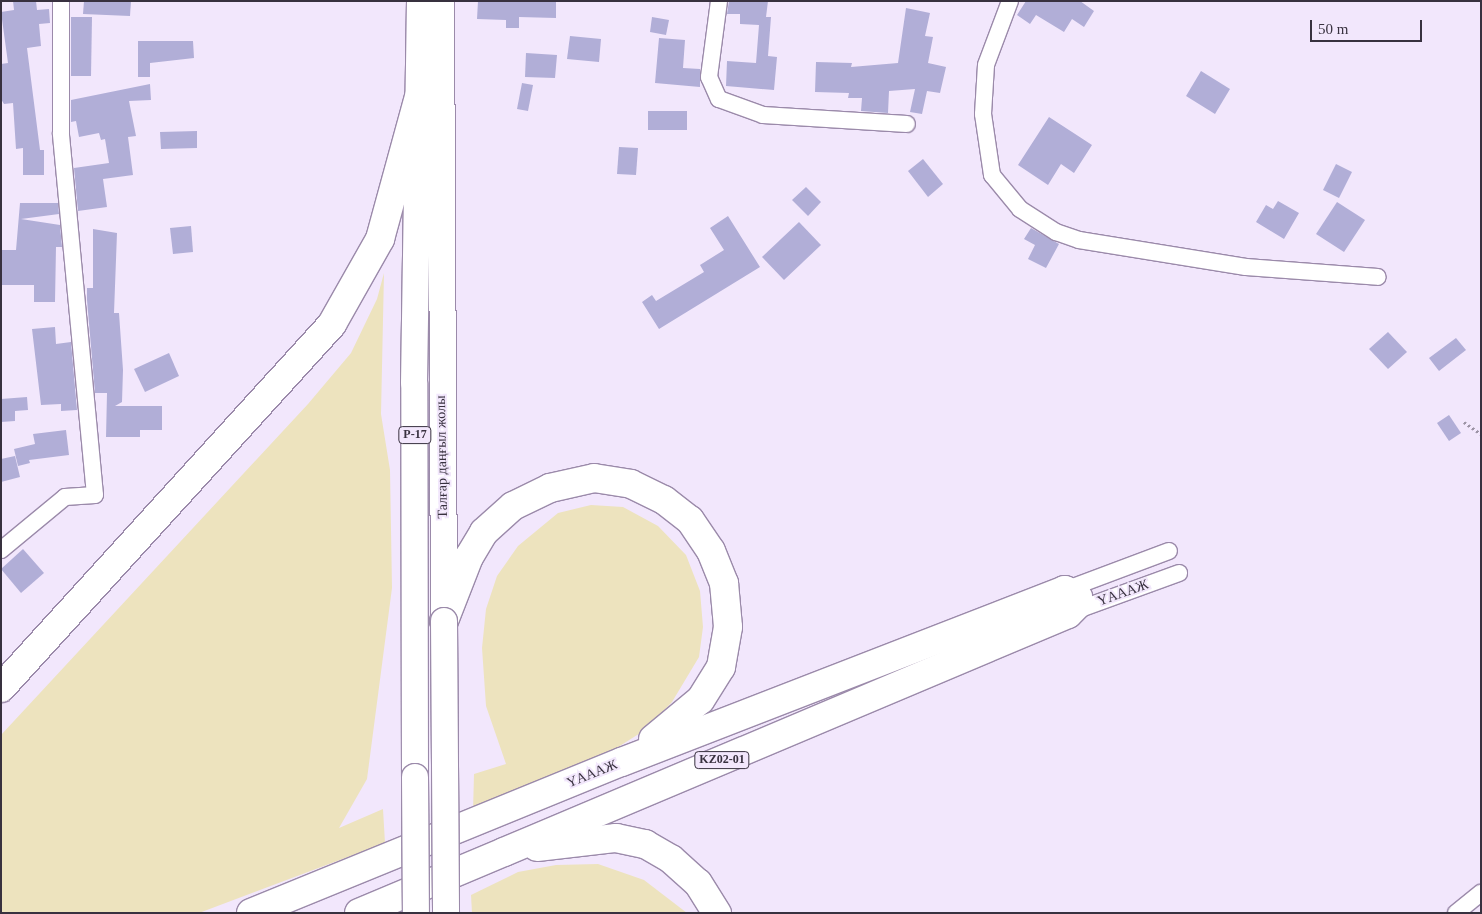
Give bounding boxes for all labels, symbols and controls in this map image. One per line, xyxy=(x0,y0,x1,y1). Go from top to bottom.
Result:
scale bar xyxy=(1312,10,1424,42)
text: 50 m xyxy=(1318,21,1348,37)
street label: Талғар даңғыл жолы xyxy=(433,395,451,519)
road number: P-17 xyxy=(398,426,432,444)
street label: ҮАААЖ xyxy=(1095,576,1151,610)
road number: KZ02-01 xyxy=(693,750,751,770)
street label: ҮАААЖ xyxy=(564,756,620,792)

